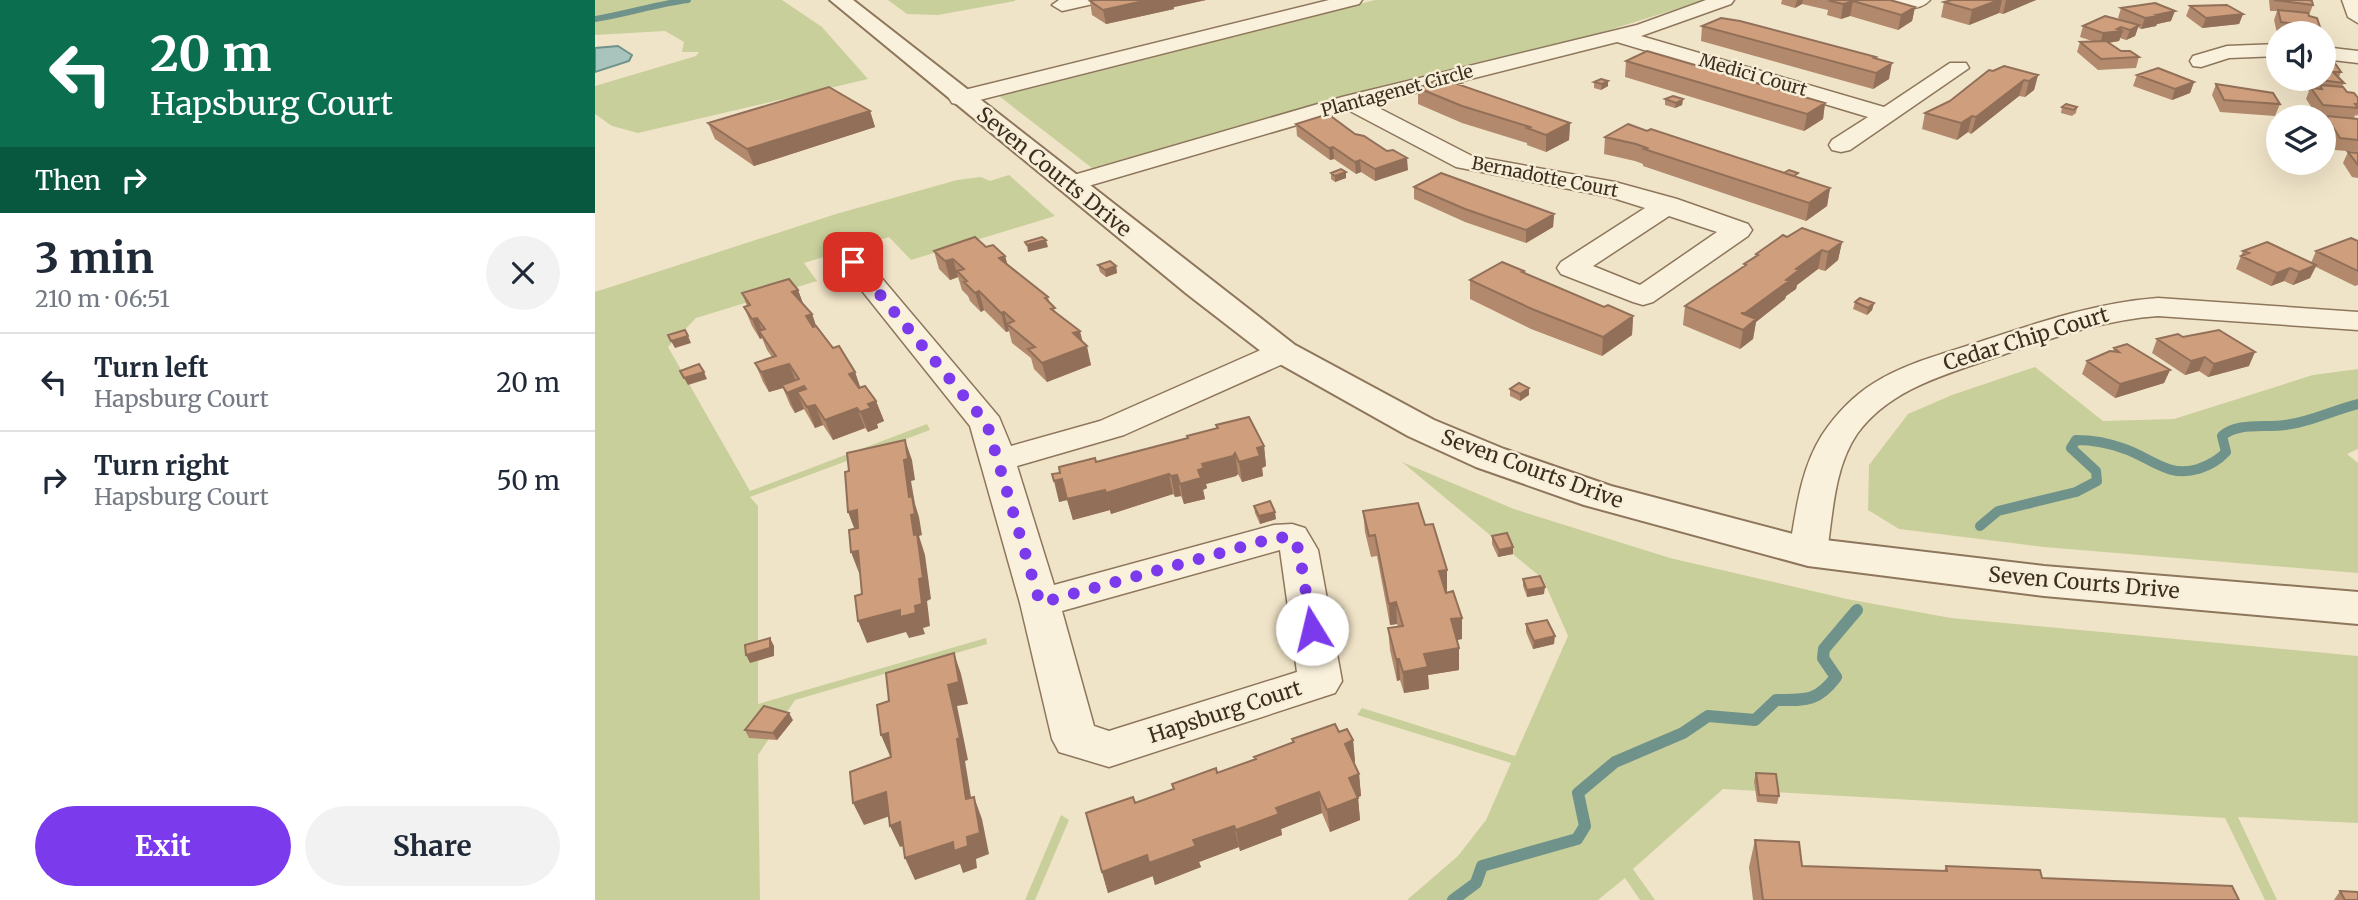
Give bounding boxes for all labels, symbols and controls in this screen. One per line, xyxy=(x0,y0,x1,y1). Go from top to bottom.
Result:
map controls xyxy=(2266,21,2336,175)
button: sound xyxy=(2266,21,2336,91)
text: 20 m xyxy=(150,23,271,84)
icon: left xyxy=(35,28,126,119)
street label: Medici Court xyxy=(1696,48,1810,101)
street label: Plantagenet Circle xyxy=(1318,59,1475,122)
text: Hapsburg Court xyxy=(150,84,393,124)
street label: Seven Courts Drive xyxy=(971,101,1137,242)
button: layers xyxy=(2266,105,2336,175)
street label: Bernadotte Court xyxy=(1470,151,1620,202)
icon: right xyxy=(115,161,153,199)
text: Then xyxy=(35,164,101,197)
text: 3 min xyxy=(35,232,154,284)
pin xyxy=(823,232,883,292)
button: close xyxy=(486,236,560,310)
icon: arrive xyxy=(834,243,872,281)
text: 210 m · 06:51 xyxy=(35,284,170,313)
street label: Cedar Chip Court xyxy=(1940,301,2112,377)
text: Turn left xyxy=(94,351,208,384)
icon: left xyxy=(35,363,73,401)
text: 20 m xyxy=(496,366,560,399)
text: Hapsburg Court xyxy=(94,384,269,413)
street label: Seven Courts Drive xyxy=(1437,423,1627,514)
text: Turn right xyxy=(94,449,229,482)
icon: right xyxy=(35,461,73,499)
text: 50 m xyxy=(496,464,560,497)
text: Hapsburg Court xyxy=(94,482,269,511)
street label: Seven Courts Drive xyxy=(1987,561,2181,604)
position arrow xyxy=(1275,592,1349,666)
street label: Hapsburg Court xyxy=(1145,674,1305,749)
button: Exit xyxy=(35,806,291,886)
button: Share xyxy=(305,806,560,886)

